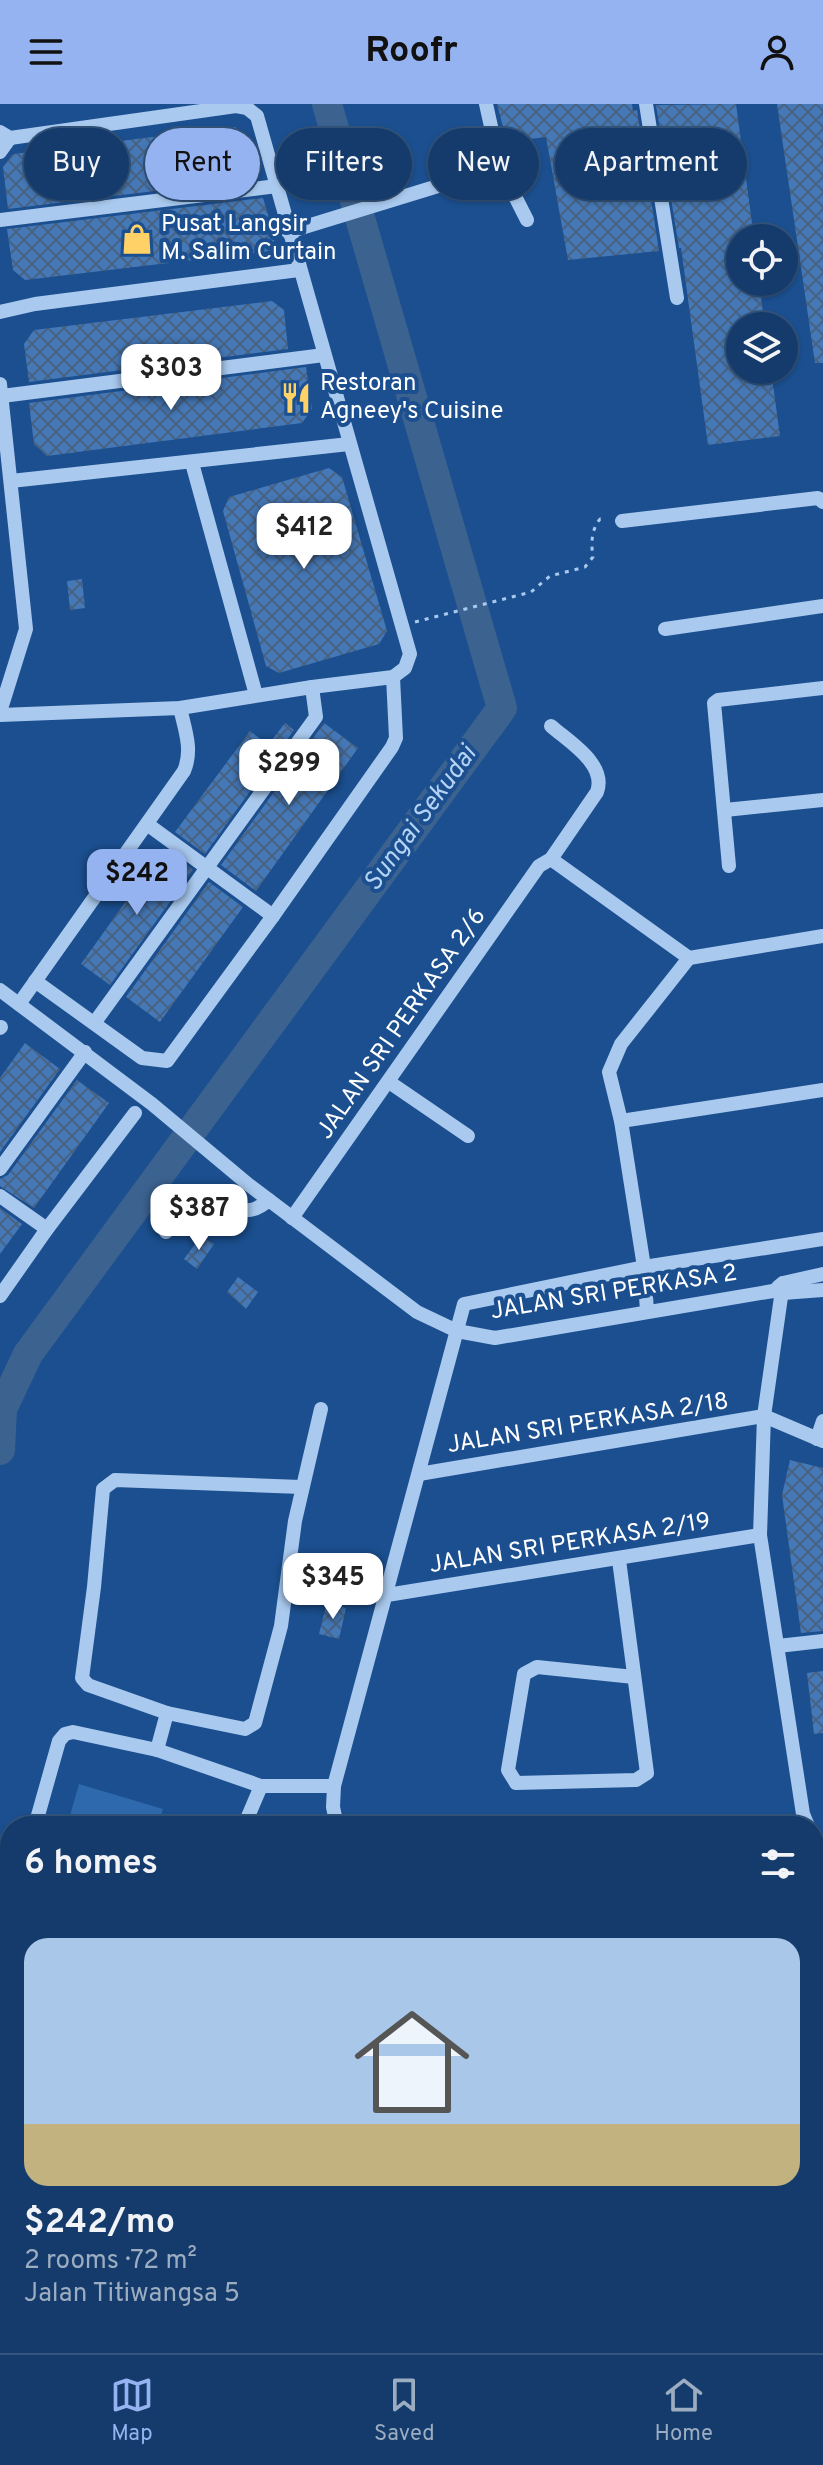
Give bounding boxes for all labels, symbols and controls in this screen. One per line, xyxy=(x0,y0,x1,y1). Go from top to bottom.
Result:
text: Roofr xyxy=(365,29,458,75)
icon: menu xyxy=(24,30,68,74)
icon: person xyxy=(755,30,799,74)
chip: Buy xyxy=(24,128,129,200)
chip: Rent xyxy=(145,128,260,200)
chip: Filters xyxy=(276,128,412,200)
chip: New xyxy=(428,128,539,200)
chip: Apartment xyxy=(555,128,747,200)
place label: Pusat Langsir M. Salim Curtain xyxy=(161,210,337,268)
shop icon: Pusat Langsir M. Salim Curtain xyxy=(120,222,154,256)
map controls xyxy=(726,224,798,384)
button: locate xyxy=(726,224,798,296)
button: layers xyxy=(726,312,798,384)
pin: $303 xyxy=(124,344,218,412)
text: $303 xyxy=(139,353,203,386)
place label: Restoran Agneey's Cuisine xyxy=(320,369,503,427)
restaurant icon: Restoran Agneey's Cuisine xyxy=(279,381,313,415)
pin: $412 xyxy=(257,503,351,571)
text: $412 xyxy=(275,512,333,545)
water label: Sungai Sekudai xyxy=(357,738,486,898)
pin: $299 xyxy=(242,739,336,807)
text: $299 xyxy=(257,748,321,781)
pin: $242 xyxy=(90,849,184,917)
text: $242 xyxy=(105,858,169,891)
street label: JALAN SRI PERKASA 2/6 xyxy=(311,903,493,1145)
pin: $387 xyxy=(152,1184,246,1252)
text: $387 xyxy=(168,1193,230,1226)
street label: JALAN SRI PERKASA 2 xyxy=(489,1259,739,1327)
street label: JALAN SRI PERKASA 2/18 xyxy=(445,1387,731,1461)
street label: JALAN SRI PERKASA 2/19 xyxy=(427,1507,713,1581)
pin: $345 xyxy=(286,1553,380,1621)
text: $345 xyxy=(301,1562,365,1595)
icon: filters xyxy=(756,1842,800,1886)
text: 6 homes xyxy=(24,1843,158,1886)
icon: home xyxy=(340,1990,484,2134)
text: $242/mo xyxy=(24,2202,175,2245)
text: 2 rooms · 72 m² xyxy=(24,2245,197,2278)
text: Jalan Titiwangsa 5 xyxy=(24,2278,240,2311)
tab: Map xyxy=(110,2373,154,2448)
tab: Saved xyxy=(374,2373,435,2448)
tab: Home xyxy=(655,2373,713,2448)

